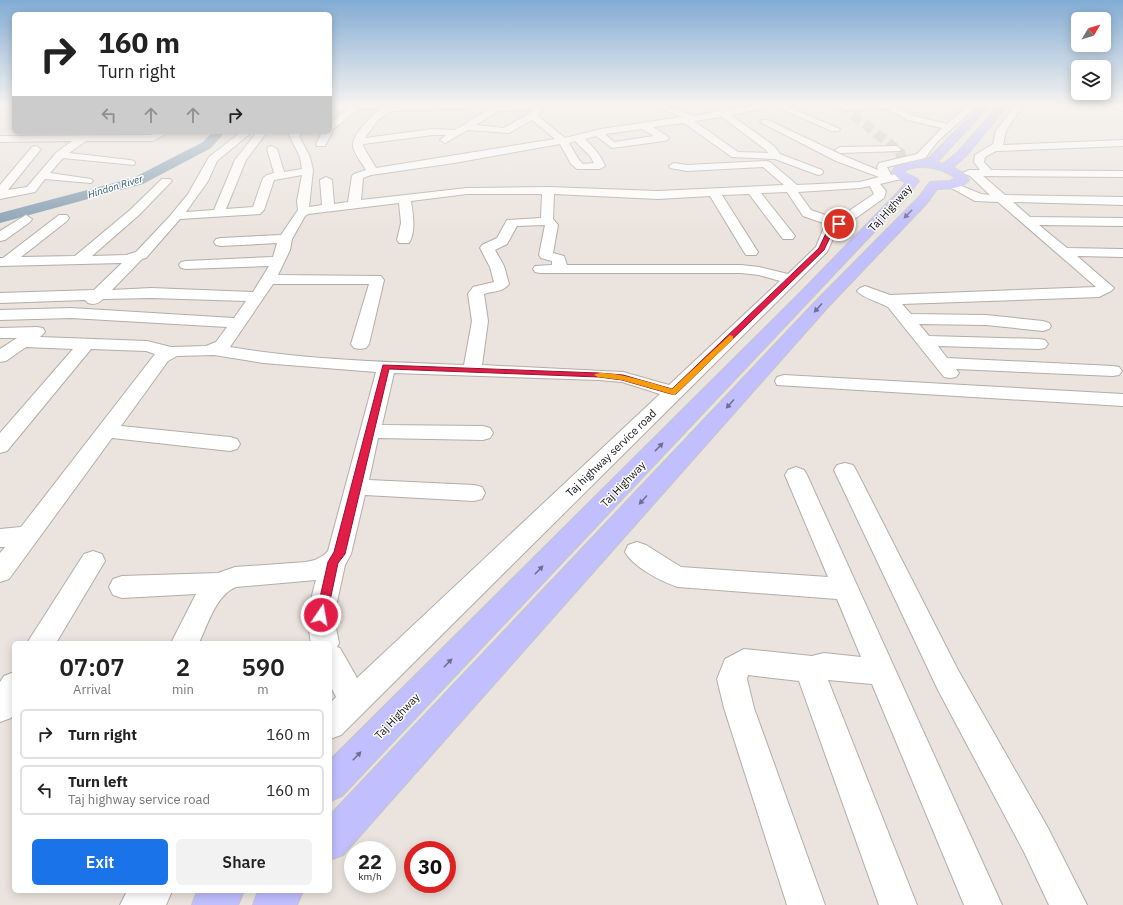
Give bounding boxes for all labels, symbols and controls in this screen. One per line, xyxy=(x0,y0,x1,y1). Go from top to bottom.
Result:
north arrow xyxy=(1071,12,1111,52)
map controls xyxy=(1071,12,1111,100)
text: 160 m xyxy=(98,24,180,61)
icon: right xyxy=(32,28,84,80)
text: Turn right xyxy=(98,60,176,83)
button: layers xyxy=(1071,60,1111,100)
icon: left xyxy=(98,104,120,126)
icon: ahead xyxy=(140,104,162,126)
icon: ahead xyxy=(182,104,204,126)
icon: right xyxy=(224,104,246,126)
water label: Hindon River xyxy=(86,172,145,201)
street label: Taj Highway xyxy=(865,181,915,235)
pin xyxy=(822,207,856,241)
one-way arrow xyxy=(903,209,913,219)
icon: arrive xyxy=(828,213,850,235)
one-way arrow xyxy=(813,303,823,313)
one-way arrow xyxy=(726,399,735,409)
street label: Taj highway service road xyxy=(563,406,659,500)
one-way arrow xyxy=(654,442,664,452)
street label: Taj Highway xyxy=(597,458,649,510)
one-way arrow xyxy=(638,495,647,505)
one-way arrow xyxy=(534,565,544,575)
position arrow xyxy=(300,594,342,636)
text: 07:07 xyxy=(59,651,125,683)
text: 2 xyxy=(176,651,190,683)
text: 590 xyxy=(241,651,285,683)
one-way arrow xyxy=(443,658,453,668)
text: Arrival xyxy=(73,681,111,698)
text: min xyxy=(172,681,194,698)
text: m xyxy=(257,681,269,698)
street label: Taj Highway xyxy=(371,690,423,742)
icon: right xyxy=(34,723,56,745)
text: Turn right xyxy=(68,725,137,744)
text: 160 m xyxy=(266,725,310,744)
one-way arrow xyxy=(352,751,362,761)
text: Turn left xyxy=(68,772,128,791)
icon: left xyxy=(34,779,56,801)
text: 160 m xyxy=(266,781,310,800)
text: Taj highway service road xyxy=(68,791,210,808)
button: Exit xyxy=(32,839,168,885)
button: Share xyxy=(176,839,312,885)
speed limit sign: 30 xyxy=(404,841,456,893)
text: 22 xyxy=(358,848,382,875)
text: km/h xyxy=(358,870,382,883)

